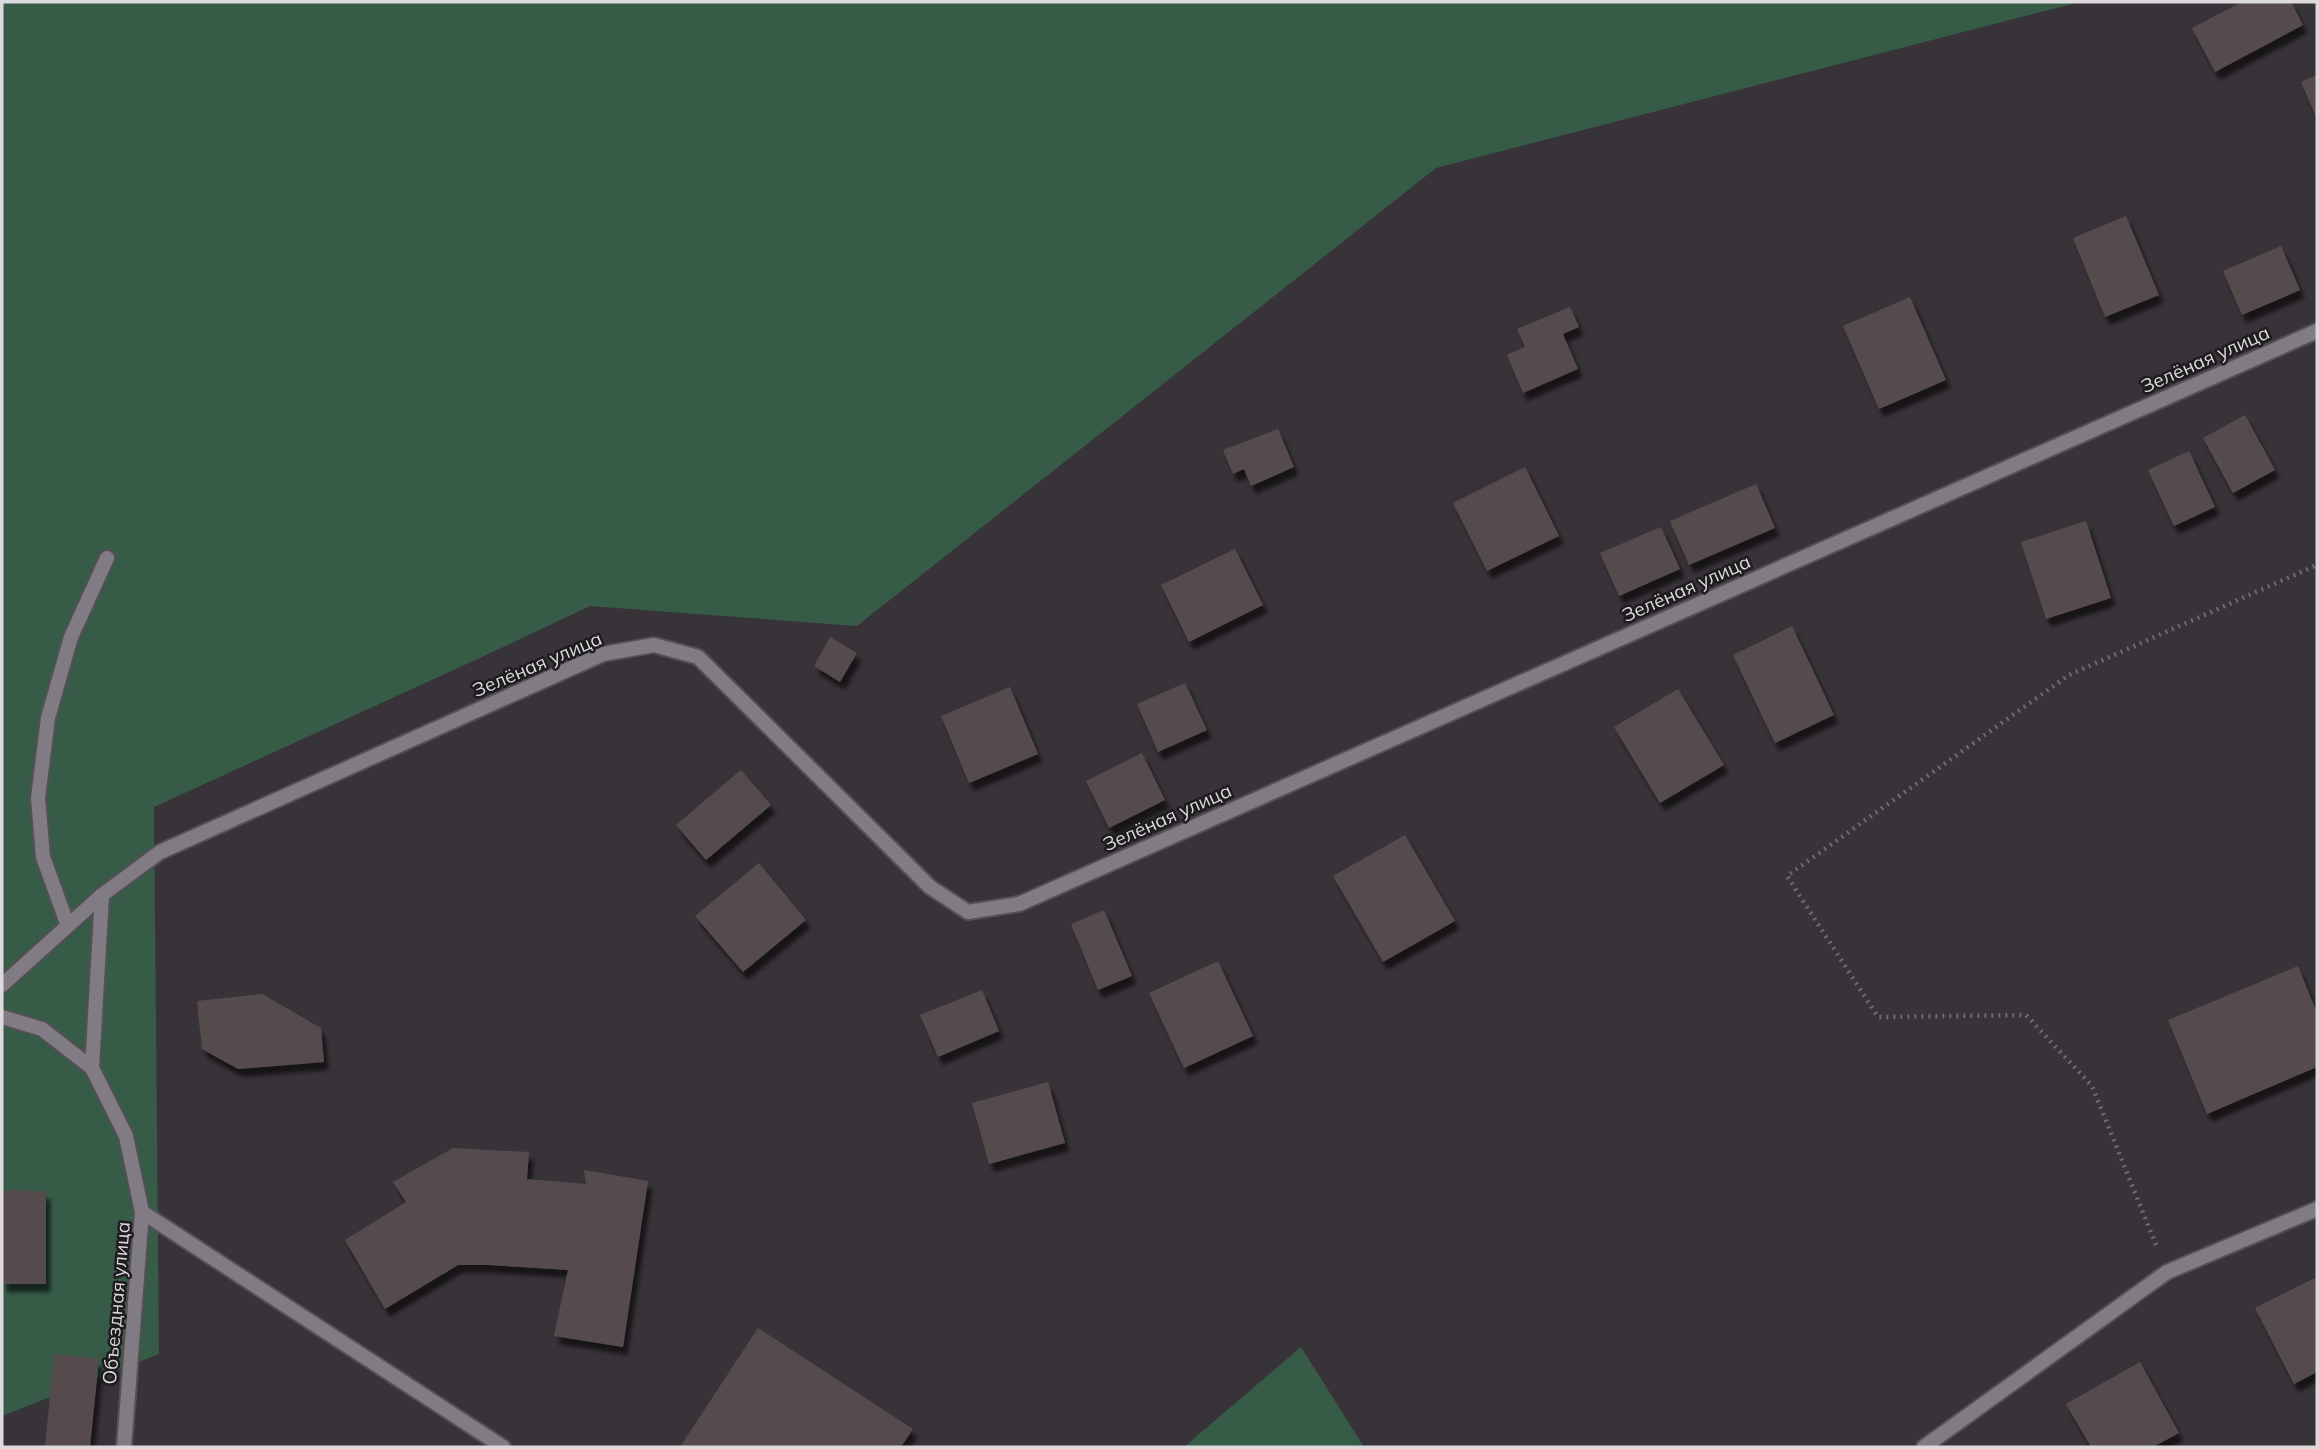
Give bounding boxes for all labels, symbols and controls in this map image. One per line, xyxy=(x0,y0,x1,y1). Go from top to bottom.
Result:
street label: Зелёная улица xyxy=(2137,320,2273,398)
street label: Зелёная улица xyxy=(1618,549,1754,627)
street label: Зелёная улица xyxy=(469,626,605,702)
street label: Зелёная улица xyxy=(1099,778,1235,856)
street label: Объездная улица xyxy=(97,1221,135,1385)

